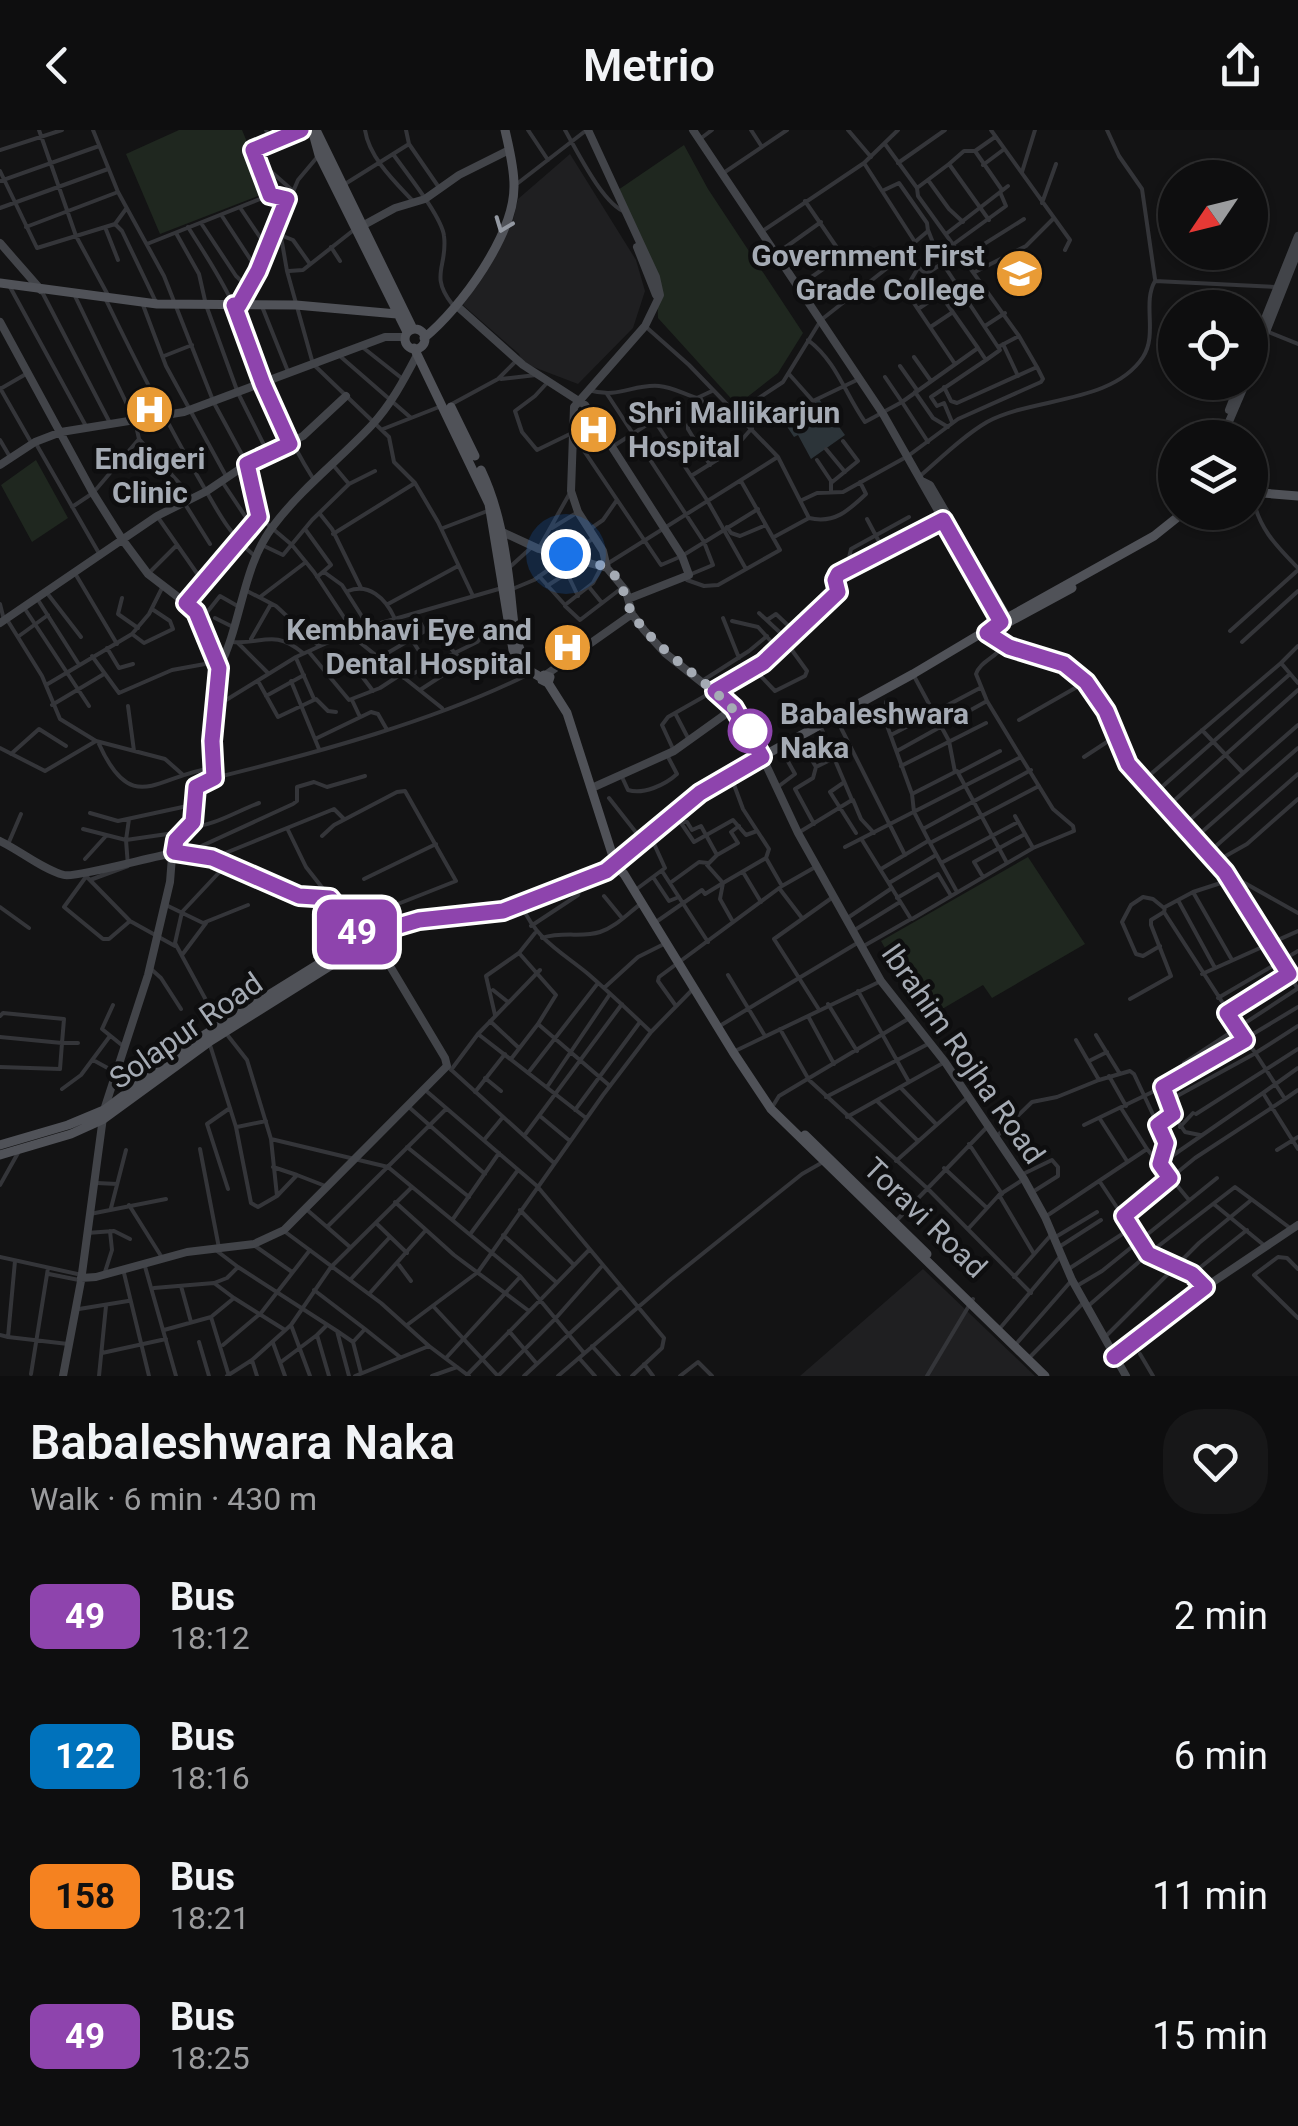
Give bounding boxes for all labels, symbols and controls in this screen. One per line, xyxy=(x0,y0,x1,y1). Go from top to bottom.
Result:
icon: back xyxy=(30,38,85,93)
icon: share xyxy=(1213,38,1268,93)
text: Metrio xyxy=(583,39,715,92)
north arrow xyxy=(1158,160,1268,270)
map controls xyxy=(1158,160,1268,530)
one-way arrow xyxy=(495,215,515,233)
place label: Government First Grade College xyxy=(751,238,985,307)
school or university icon: Government First Grade College xyxy=(994,247,1046,299)
button: locate xyxy=(1158,290,1268,400)
hospital icon: Endigeri Clinic xyxy=(124,384,176,436)
place label: Shri Mallikarjun Hospital xyxy=(628,395,840,464)
hospital icon: Shri Mallikarjun Hospital xyxy=(567,404,619,456)
button: layers xyxy=(1158,420,1268,530)
place label: Endigeri Clinic xyxy=(95,441,205,510)
your location xyxy=(541,529,591,579)
place label: Kembhavi Eye and Dental Hospital xyxy=(286,612,532,681)
hospital icon: Kembhavi Eye and Dental Hospital xyxy=(541,621,593,673)
place label: Babaleshwara Naka xyxy=(780,696,969,765)
marker: Babaleshwara Naka xyxy=(729,710,771,752)
line badge: 49 xyxy=(312,900,402,964)
text: 49 xyxy=(337,912,377,953)
street label: Ibrahim Rojha Road xyxy=(874,937,1052,1170)
street label: Solapur Road xyxy=(103,965,269,1096)
street label: Toravi Road xyxy=(857,1150,994,1285)
button: heart xyxy=(1163,1409,1268,1514)
text: Babaleshwara Naka xyxy=(30,1414,455,1471)
text: Walk · 6 min · 430 m xyxy=(30,1480,317,1518)
text: Bus xyxy=(170,1575,235,1619)
text: 2 min xyxy=(1174,1594,1268,1638)
text: 49 xyxy=(65,1596,105,1637)
text: 18:12 xyxy=(170,1619,250,1657)
text: Bus xyxy=(170,1715,235,1759)
text: 6 min xyxy=(1174,1734,1268,1778)
text: 122 xyxy=(55,1736,115,1777)
text: 18:16 xyxy=(170,1759,250,1797)
text: Bus xyxy=(170,1855,235,1899)
text: 11 min xyxy=(1152,1874,1268,1918)
text: 158 xyxy=(55,1876,115,1917)
text: 18:21 xyxy=(170,1899,250,1937)
text: Bus xyxy=(170,1995,235,2039)
text: 15 min xyxy=(1152,2014,1268,2058)
text: 49 xyxy=(65,2016,105,2057)
text: 18:25 xyxy=(170,2039,250,2077)

